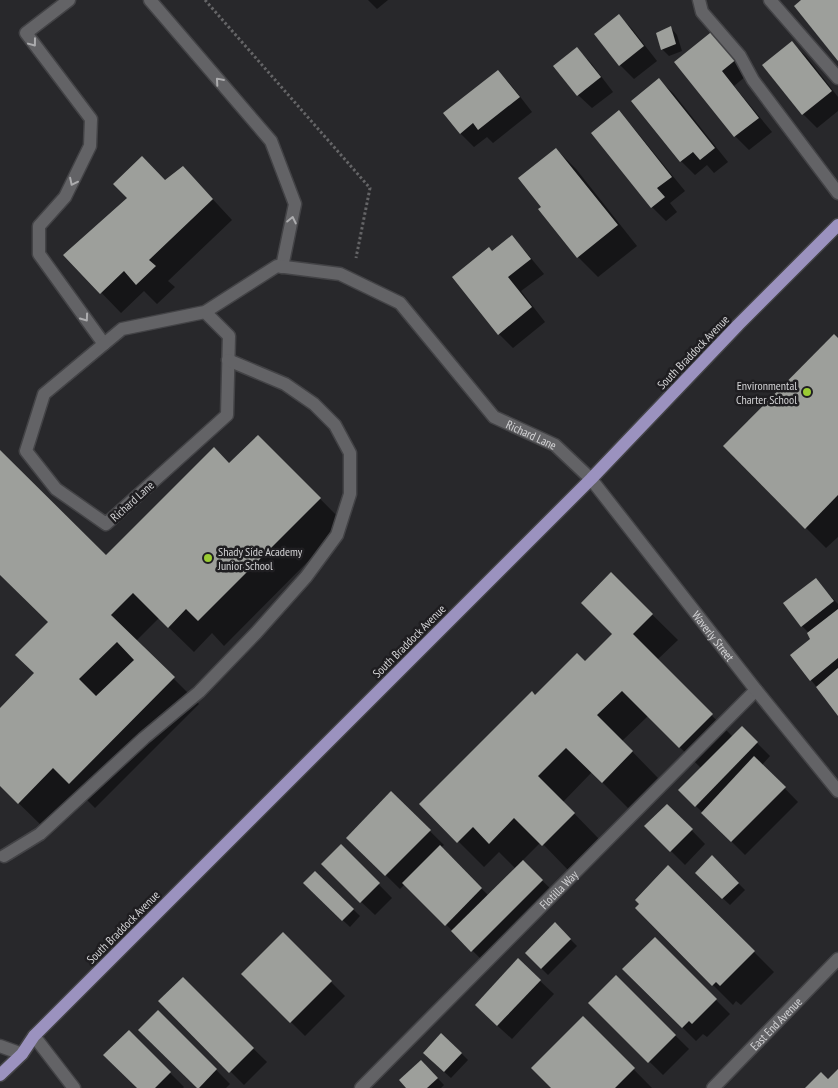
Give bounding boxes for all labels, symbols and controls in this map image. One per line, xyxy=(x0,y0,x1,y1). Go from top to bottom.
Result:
one-way arrow xyxy=(28,37,36,46)
one-way arrow xyxy=(217,78,225,87)
one-way arrow xyxy=(69,177,79,186)
one-way arrow xyxy=(286,215,297,224)
one-way arrow xyxy=(79,312,88,322)
street label: South Braddock Avenue xyxy=(654,312,732,392)
place label: Environmental Charter School xyxy=(736,378,797,407)
marker: Environmental Charter School xyxy=(801,386,813,398)
street label: Richard Lane xyxy=(504,416,559,452)
street label: Richard Lane xyxy=(107,477,157,525)
place label: Shady Side Academy Junior School xyxy=(217,544,303,573)
marker: Shady Side Academy Junior School xyxy=(202,552,214,564)
street label: South Braddock Avenue xyxy=(369,601,449,681)
street label: Waverly Street xyxy=(689,608,738,664)
street label: Flotilla Way xyxy=(536,866,581,912)
street label: South Braddock Avenue xyxy=(83,887,163,967)
street label: East End Avenue xyxy=(747,994,805,1053)

